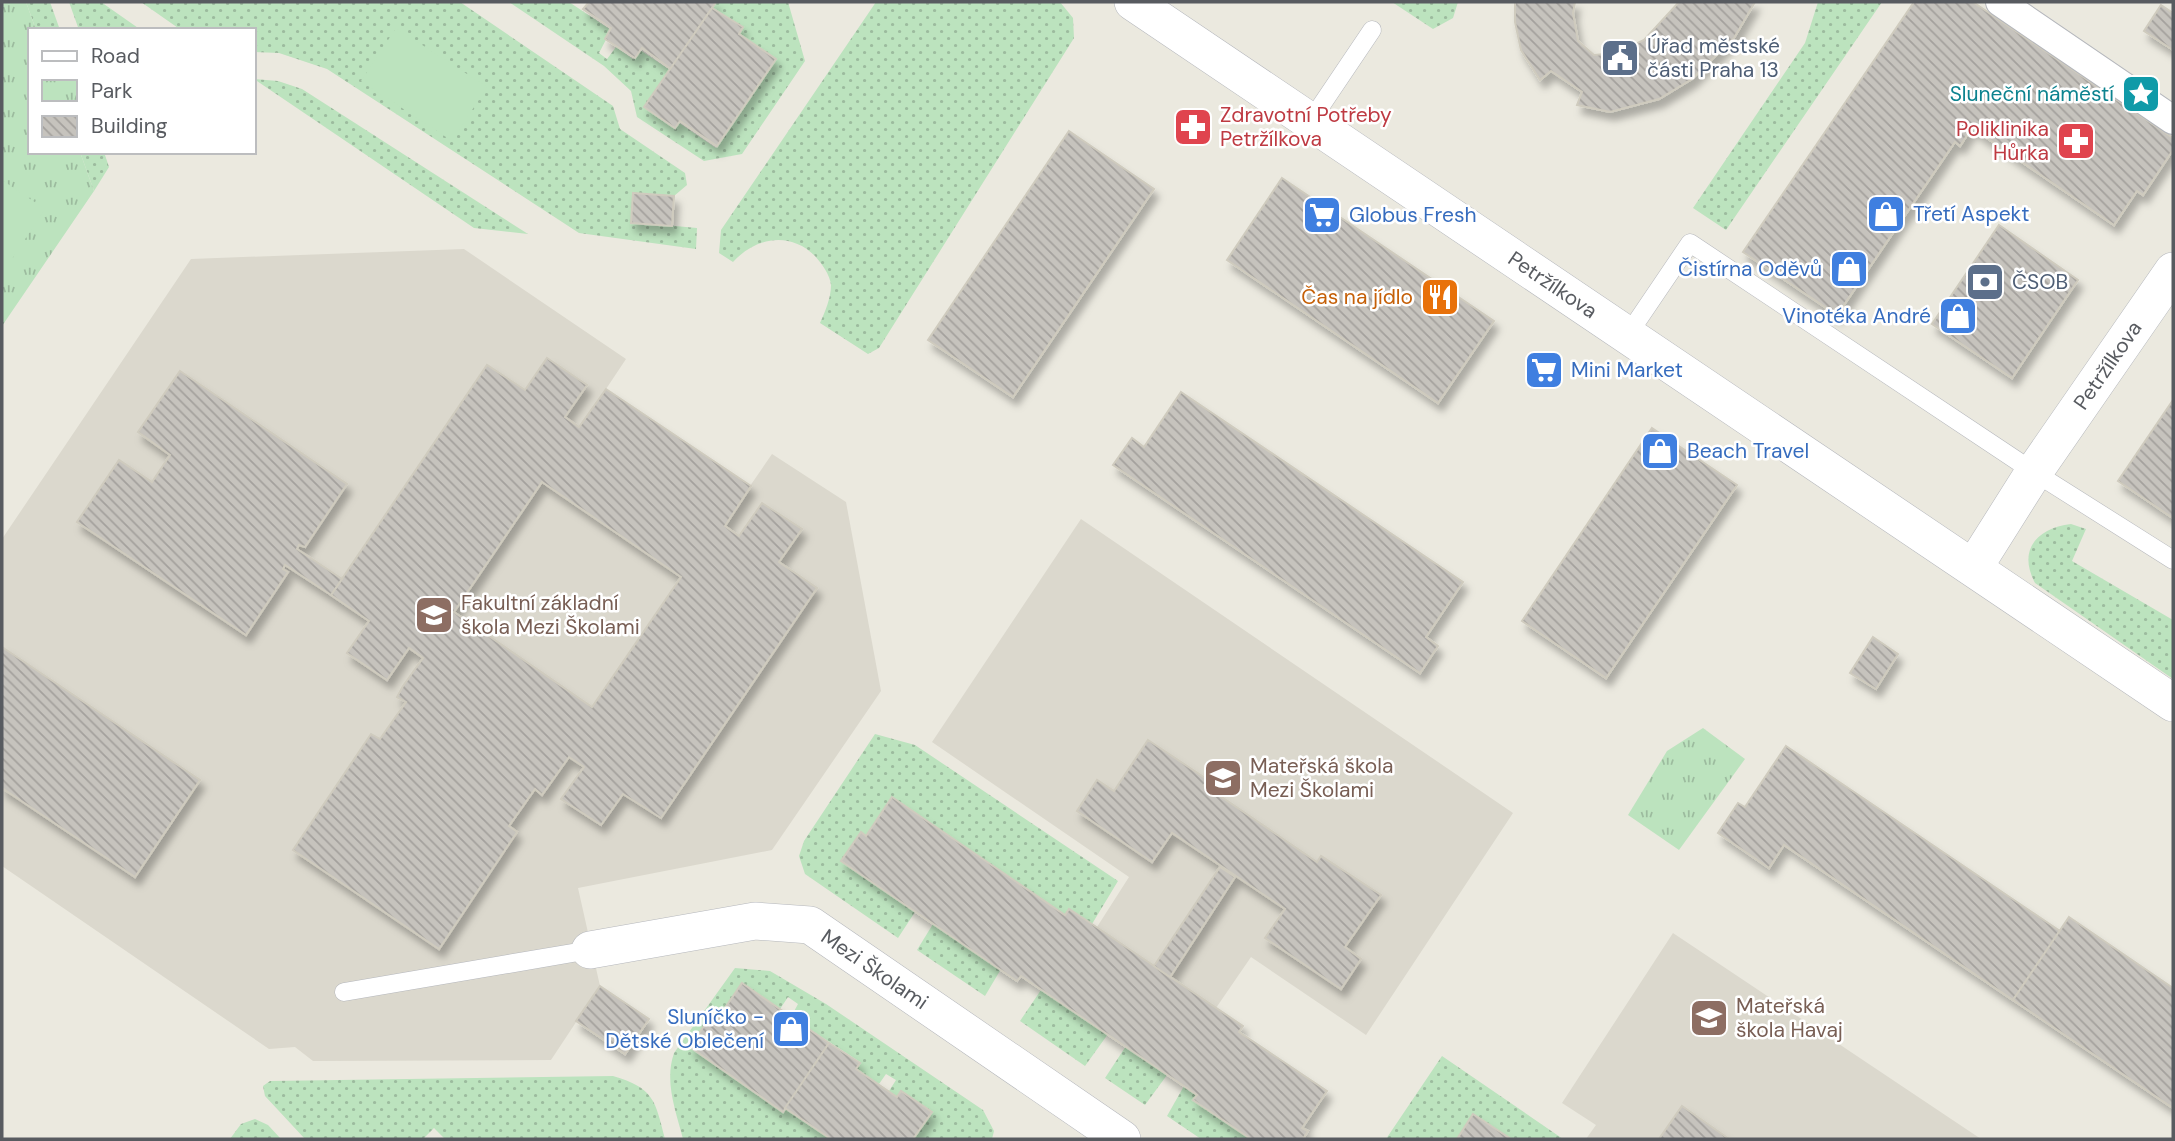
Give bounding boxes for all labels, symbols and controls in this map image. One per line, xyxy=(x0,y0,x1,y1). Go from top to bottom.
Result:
legend xyxy=(28,28,256,154)
place label: Úřad městské části Praha 13 xyxy=(1647,32,1780,84)
public building icon: Úřad městské části Praha 13 xyxy=(1599,37,1641,79)
text: Road xyxy=(91,42,140,70)
place icon: Sluneční náměstí xyxy=(2120,73,2162,115)
text: Park xyxy=(91,77,133,105)
place label: Sluneční náměstí xyxy=(1950,80,2114,108)
place label: Zdravotní Potřeby Petržílkova xyxy=(1220,101,1392,153)
pharmacy icon: Zdravotní Potřeby Petržílkova xyxy=(1172,106,1214,148)
text: Building xyxy=(91,112,168,140)
place label: Poliklinika Hůrka xyxy=(1956,115,2049,167)
pharmacy icon: Poliklinika Hůrka xyxy=(2055,120,2097,162)
shop icon: Třetí Aspekt xyxy=(1865,193,1907,235)
supermarket icon: Globus Fresh xyxy=(1301,194,1343,236)
place label: Třetí Aspekt xyxy=(1913,200,2029,228)
place label: Globus Fresh xyxy=(1349,201,1477,229)
street label: Petržílkova xyxy=(1503,245,1603,325)
shop icon: Čistírna Oděvů xyxy=(1828,248,1870,290)
place label: Čistírna Oděvů xyxy=(1678,255,1822,283)
bank icon: ČSOB xyxy=(1964,261,2006,303)
place label: ČSOB xyxy=(2012,268,2068,296)
restaurant icon: Čas na jídlo xyxy=(1419,276,1461,318)
place label: Čas na jídlo xyxy=(1301,283,1413,311)
shop icon: Vinotéka André xyxy=(1937,295,1979,337)
place label: Vinotéka André xyxy=(1782,302,1931,330)
street label: Petržílkova xyxy=(2067,315,2148,415)
supermarket icon: Mini Market xyxy=(1523,349,1565,391)
place label: Mini Market xyxy=(1571,356,1683,384)
shop icon: Beach Travel xyxy=(1639,430,1681,472)
place label: Beach Travel xyxy=(1687,437,1809,465)
place label: Fakultní základní škola Mezi Školami xyxy=(461,589,640,641)
school or university icon: Fakultní základní škola Mezi Školami xyxy=(413,594,455,636)
place label: Mateřská škola Mezi Školami xyxy=(1250,752,1393,804)
school or university icon: Mateřská škola Mezi Školami xyxy=(1202,757,1244,799)
street label: Mezi Školami xyxy=(815,923,934,1016)
place label: Mateřská škola Havaj xyxy=(1736,992,1843,1044)
school or university icon: Mateřská škola Havaj xyxy=(1688,997,1730,1039)
place label: Sluníčko - Dětské Oblečení xyxy=(605,1003,764,1055)
shop icon: Sluníčko - Dětské Oblečení xyxy=(770,1008,812,1050)

